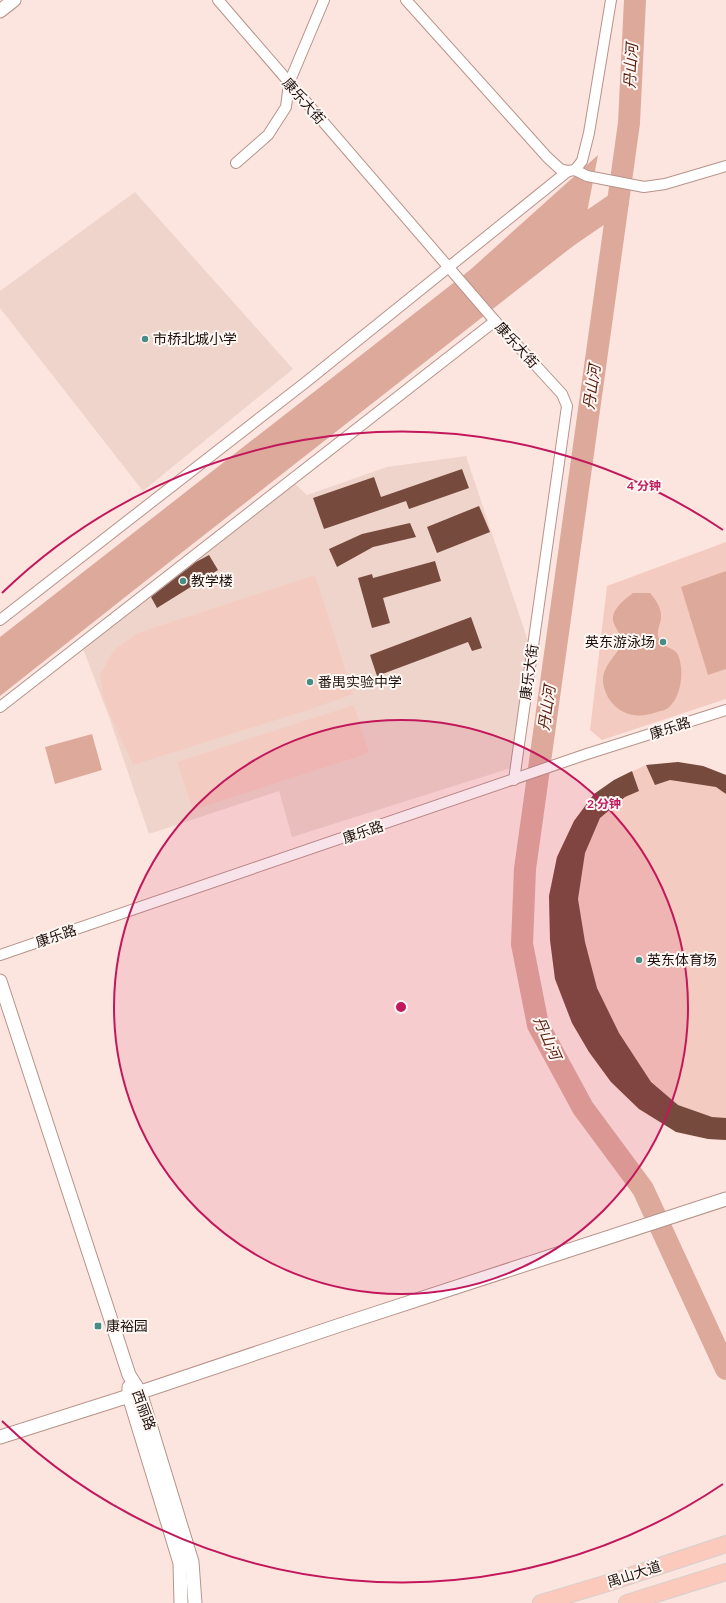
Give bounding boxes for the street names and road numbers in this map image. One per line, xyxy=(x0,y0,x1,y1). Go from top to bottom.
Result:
street label: 康乐大街 xyxy=(280,74,329,127)
street label: 康乐大街 xyxy=(492,318,542,371)
street label: 康乐大街 xyxy=(516,643,541,701)
street label: 康乐路 xyxy=(647,713,692,742)
street label: 康乐路 xyxy=(340,817,385,846)
street label: 康乐路 xyxy=(33,921,78,950)
street label: 西丽路 xyxy=(129,1387,160,1432)
street label: 禺山大道 xyxy=(605,1557,663,1590)

